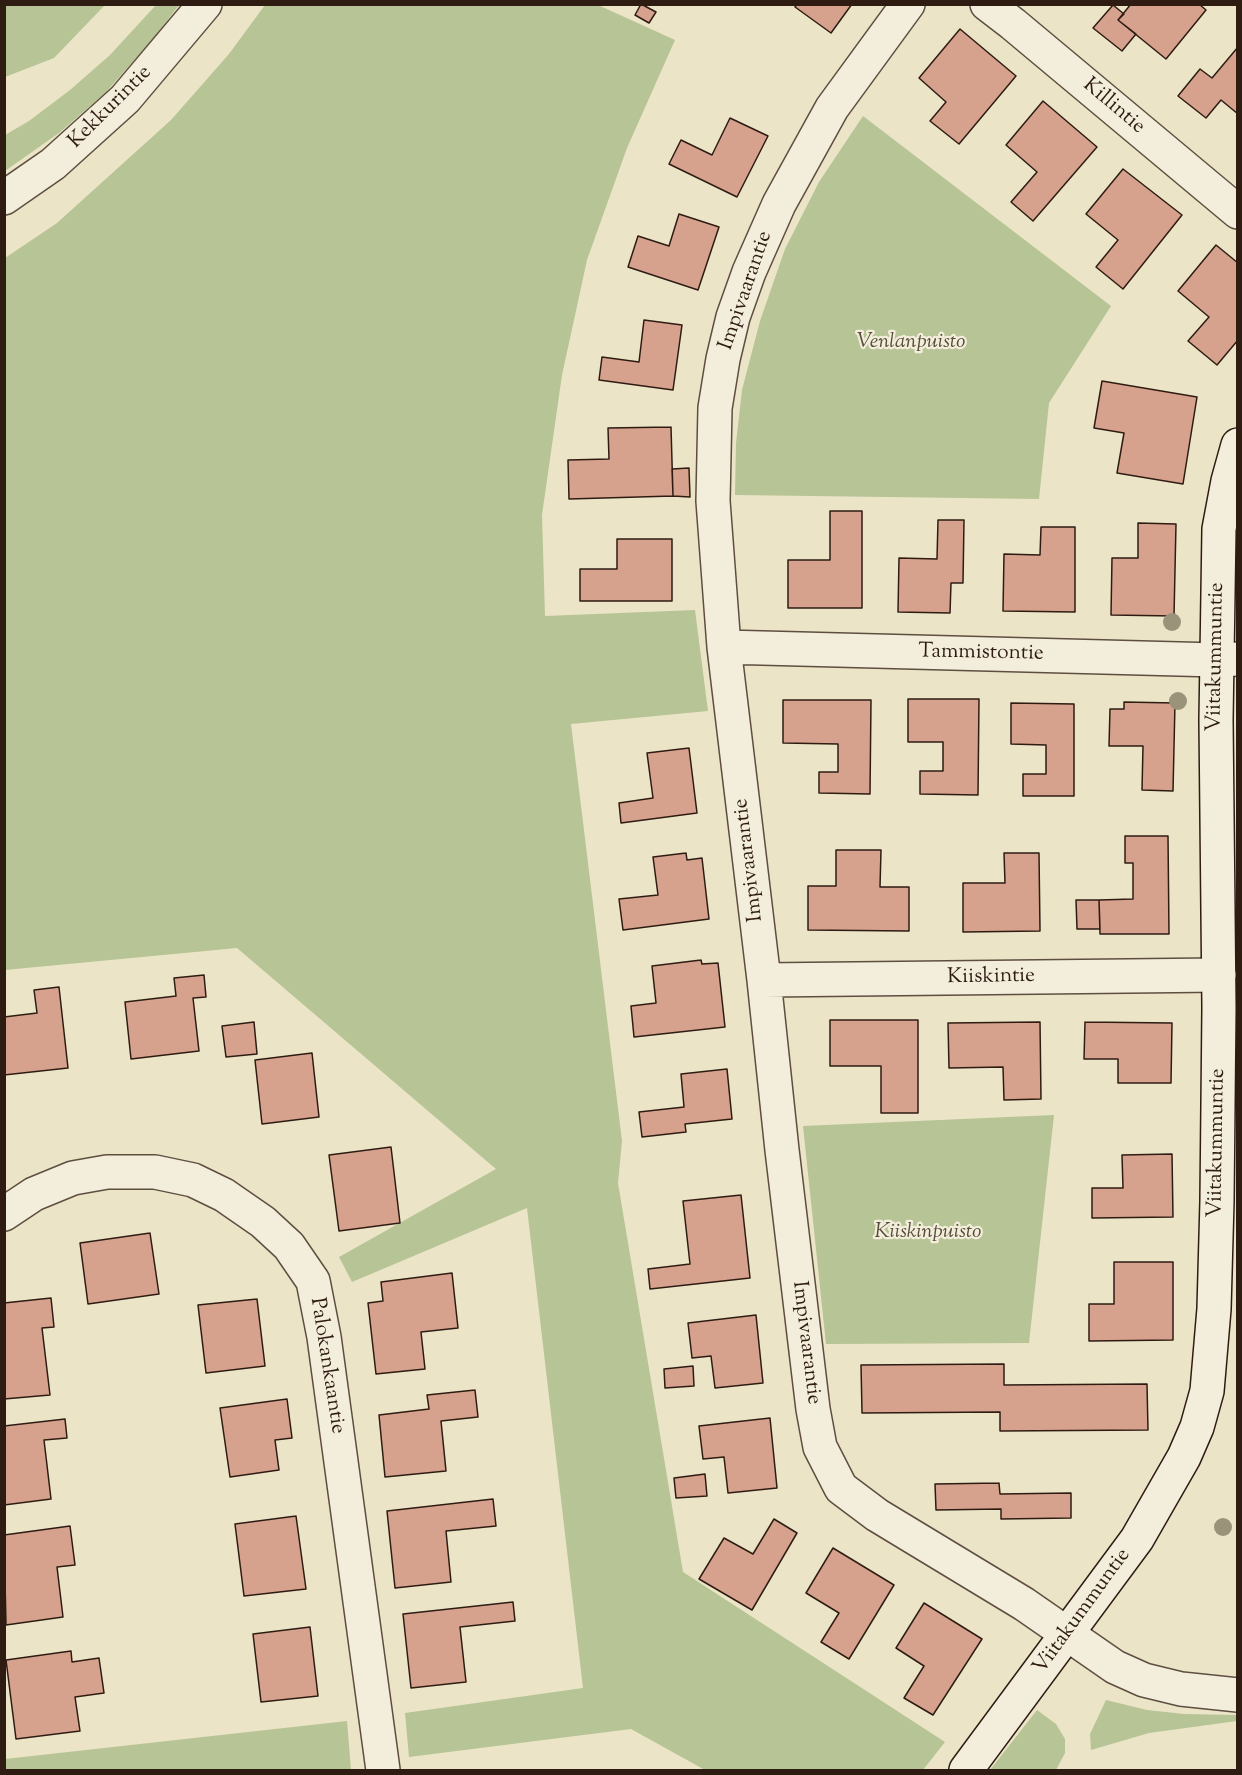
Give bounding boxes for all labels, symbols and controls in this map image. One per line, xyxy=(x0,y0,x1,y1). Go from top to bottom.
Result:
street label: Kekkurintie xyxy=(64,61,158,155)
street label: Killintie xyxy=(1077,74,1149,140)
street label: Impivaarantie xyxy=(715,228,779,354)
park label: Venlanpuisto xyxy=(857,330,965,356)
street label: Viitakummuntie xyxy=(1203,582,1231,732)
street label: Tammistontie xyxy=(918,640,1044,668)
street label: Impivaarantie xyxy=(730,797,770,923)
street label: Kiiskintie xyxy=(947,965,1035,991)
street label: Viitakummuntie xyxy=(1204,1068,1232,1218)
park label: Kiiskinpuisto xyxy=(875,1220,981,1246)
street label: Impivaarantie xyxy=(785,1280,825,1406)
street label: Palokankaantie xyxy=(303,1296,349,1436)
street label: Viitakummuntie xyxy=(1029,1544,1137,1680)

